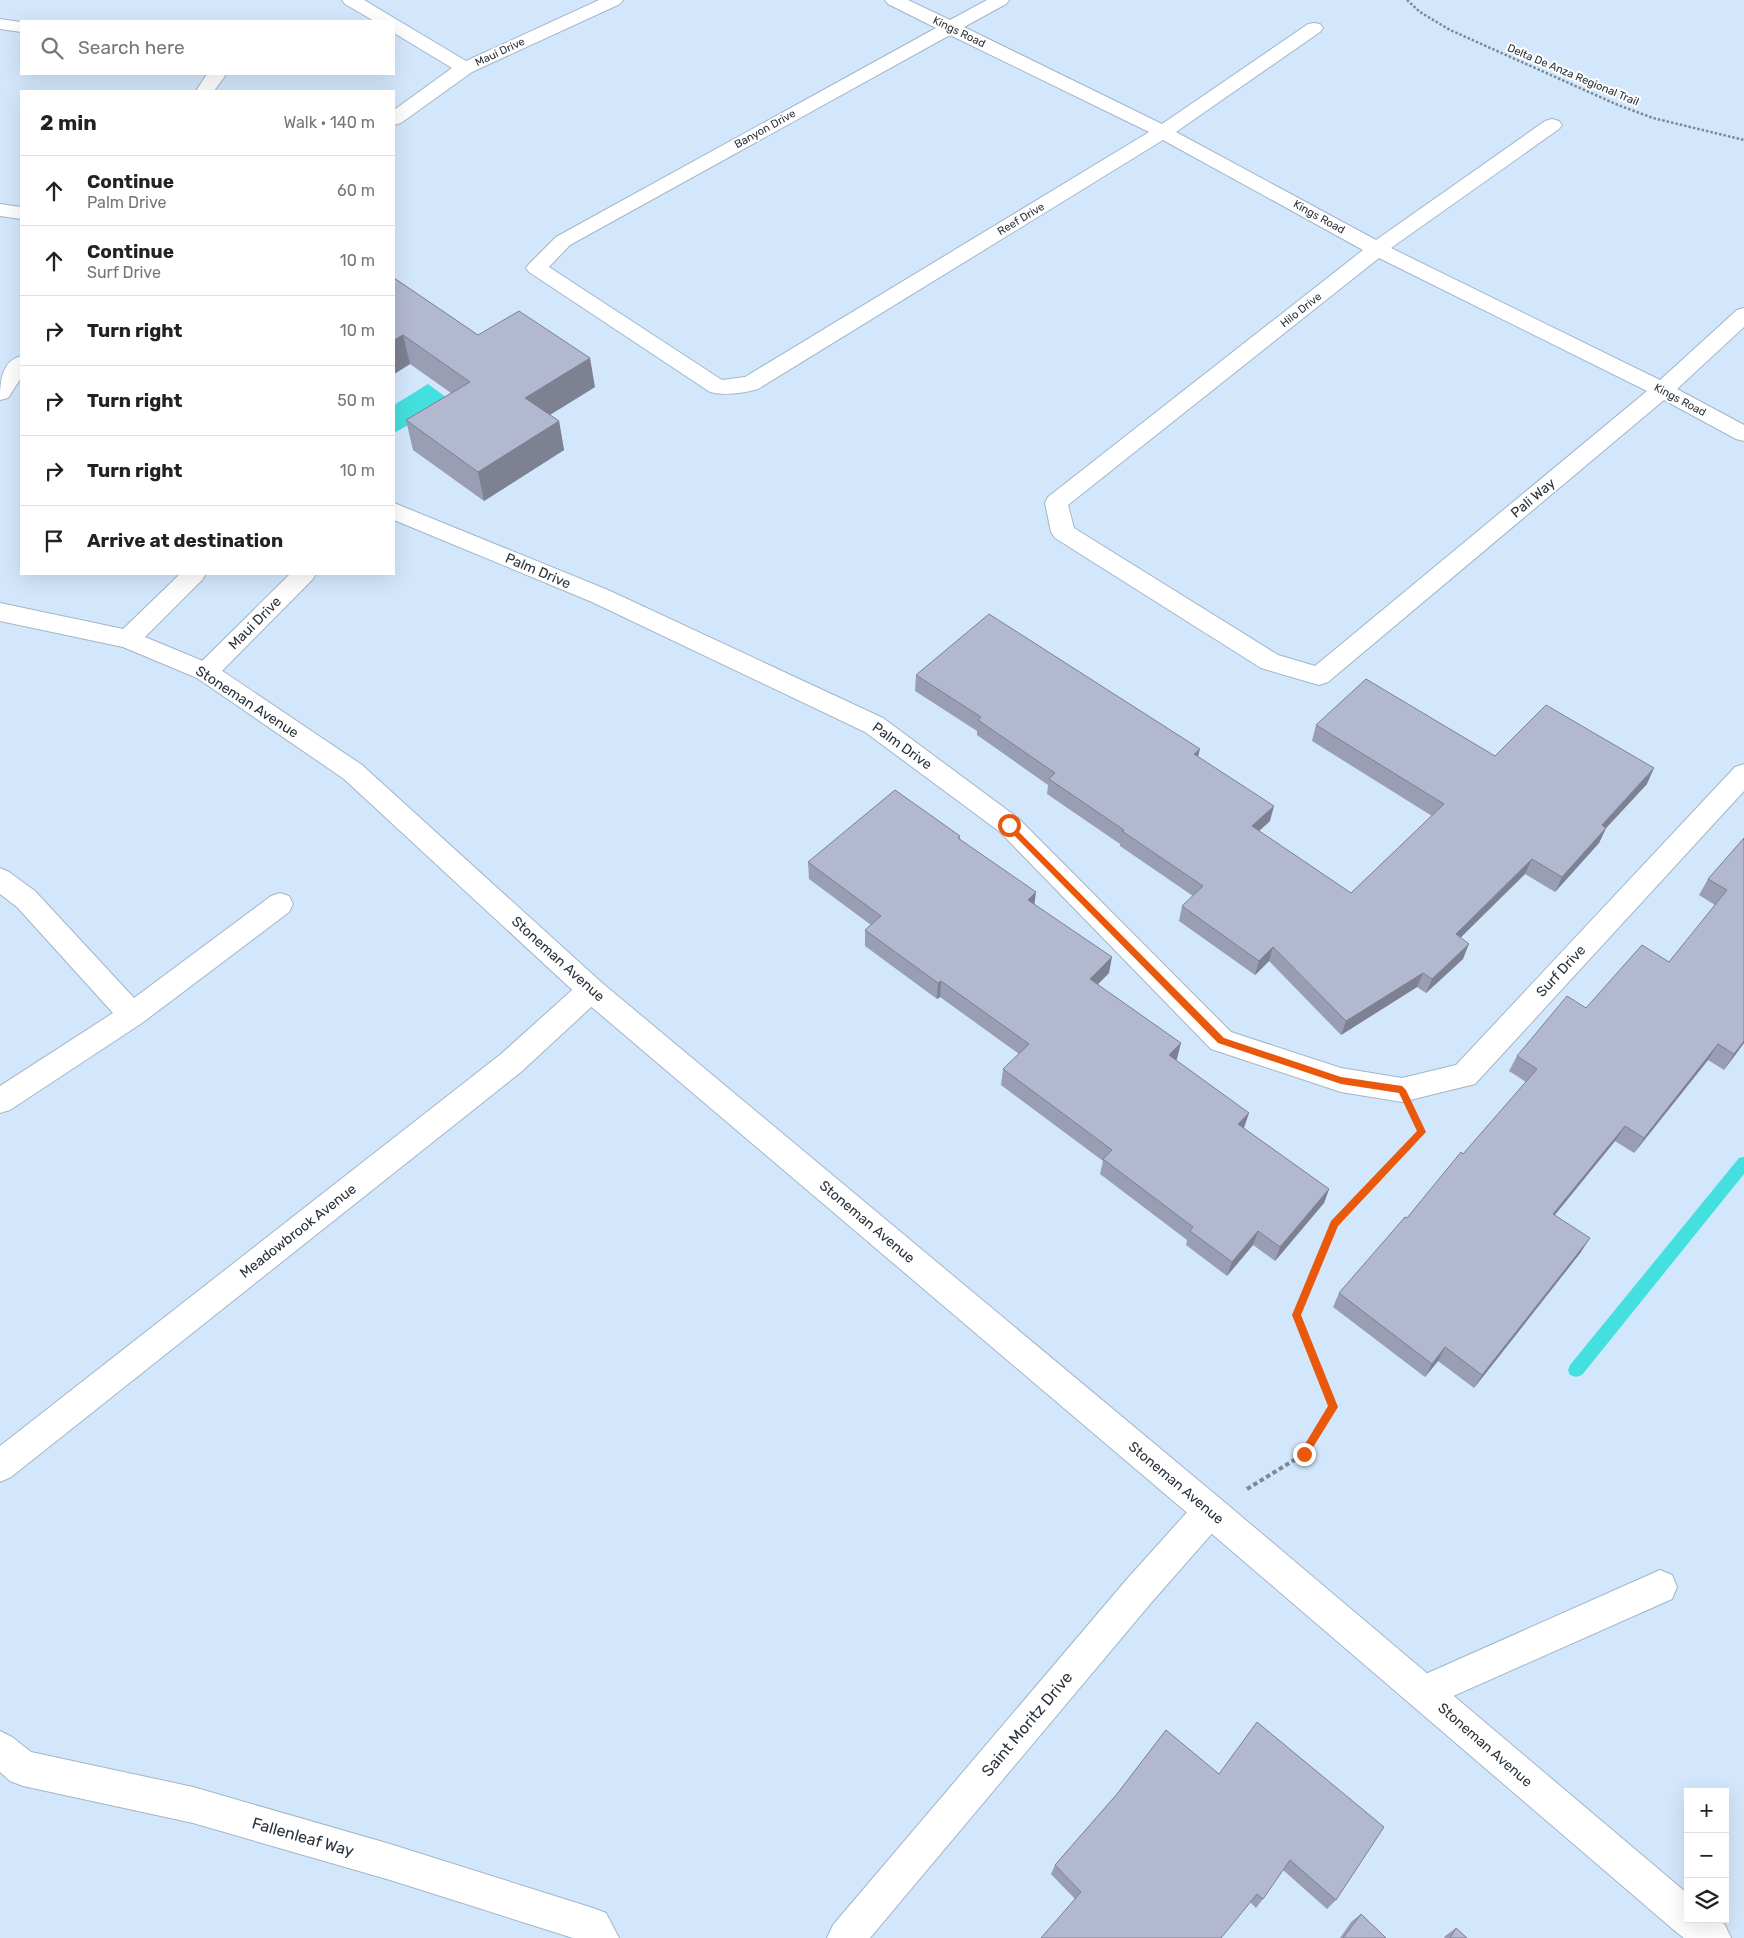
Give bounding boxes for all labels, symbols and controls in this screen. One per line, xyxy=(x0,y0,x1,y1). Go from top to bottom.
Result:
street label: Kings Road xyxy=(931,14,987,50)
search box xyxy=(20,20,395,75)
icon: search xyxy=(38,34,66,62)
street label: Maui Drive xyxy=(473,35,527,69)
text: Search here xyxy=(78,36,185,59)
street label: Delta De Anza Regional Trail xyxy=(1505,41,1641,109)
street label: Banyon Drive xyxy=(732,107,798,151)
text: 2 min xyxy=(40,110,97,135)
text: Walk · 140 m xyxy=(284,113,375,132)
text: Continue xyxy=(87,170,174,193)
icon: ahead xyxy=(40,177,68,205)
text: 60 m xyxy=(337,181,375,200)
text: Palm Drive xyxy=(87,193,166,212)
street label: Kings Road xyxy=(1291,198,1347,236)
street label: Reef Drive xyxy=(995,200,1047,238)
text: Continue xyxy=(87,240,174,263)
icon: ahead xyxy=(40,247,68,275)
text: 10 m xyxy=(340,251,375,270)
text: Surf Drive xyxy=(87,263,161,282)
street label: Hilo Drive xyxy=(1278,290,1324,330)
icon: right xyxy=(40,317,68,345)
text: Turn right xyxy=(87,319,182,342)
text: 10 m xyxy=(340,321,375,340)
street label: Kings Road xyxy=(1652,381,1708,419)
icon: right xyxy=(40,387,68,415)
text: Turn right xyxy=(87,389,182,412)
text: 50 m xyxy=(337,391,375,410)
icon: right xyxy=(40,457,68,485)
text: Turn right xyxy=(87,459,182,482)
text: 10 m xyxy=(340,461,375,480)
street label: Pali Way xyxy=(1507,474,1559,521)
icon: arrive xyxy=(40,527,68,555)
text: Arrive at destination xyxy=(87,529,283,552)
street label: Palm Drive xyxy=(503,550,573,592)
street label: Maui Drive xyxy=(225,593,285,653)
street label: Stoneman Avenue xyxy=(192,662,302,742)
street label: Palm Drive xyxy=(869,719,935,773)
route start xyxy=(998,814,1021,837)
street label: Stoneman Avenue xyxy=(508,913,608,1005)
street label: Surf Drive xyxy=(1533,941,1589,1000)
street label: Stoneman Avenue xyxy=(816,1177,918,1267)
street label: Meadowbrook Avenue xyxy=(236,1180,360,1282)
street label: Stoneman Avenue xyxy=(1125,1438,1227,1528)
route end xyxy=(1293,1443,1316,1466)
street label: Saint Moritz Drive xyxy=(978,1668,1076,1780)
street label: Stoneman Avenue xyxy=(1434,1699,1536,1791)
map controls xyxy=(1684,1788,1729,1923)
button: + xyxy=(1684,1788,1729,1833)
street label: Fallenleaf Way xyxy=(250,1813,356,1861)
button: − xyxy=(1684,1833,1729,1878)
button: layers xyxy=(1684,1878,1729,1923)

